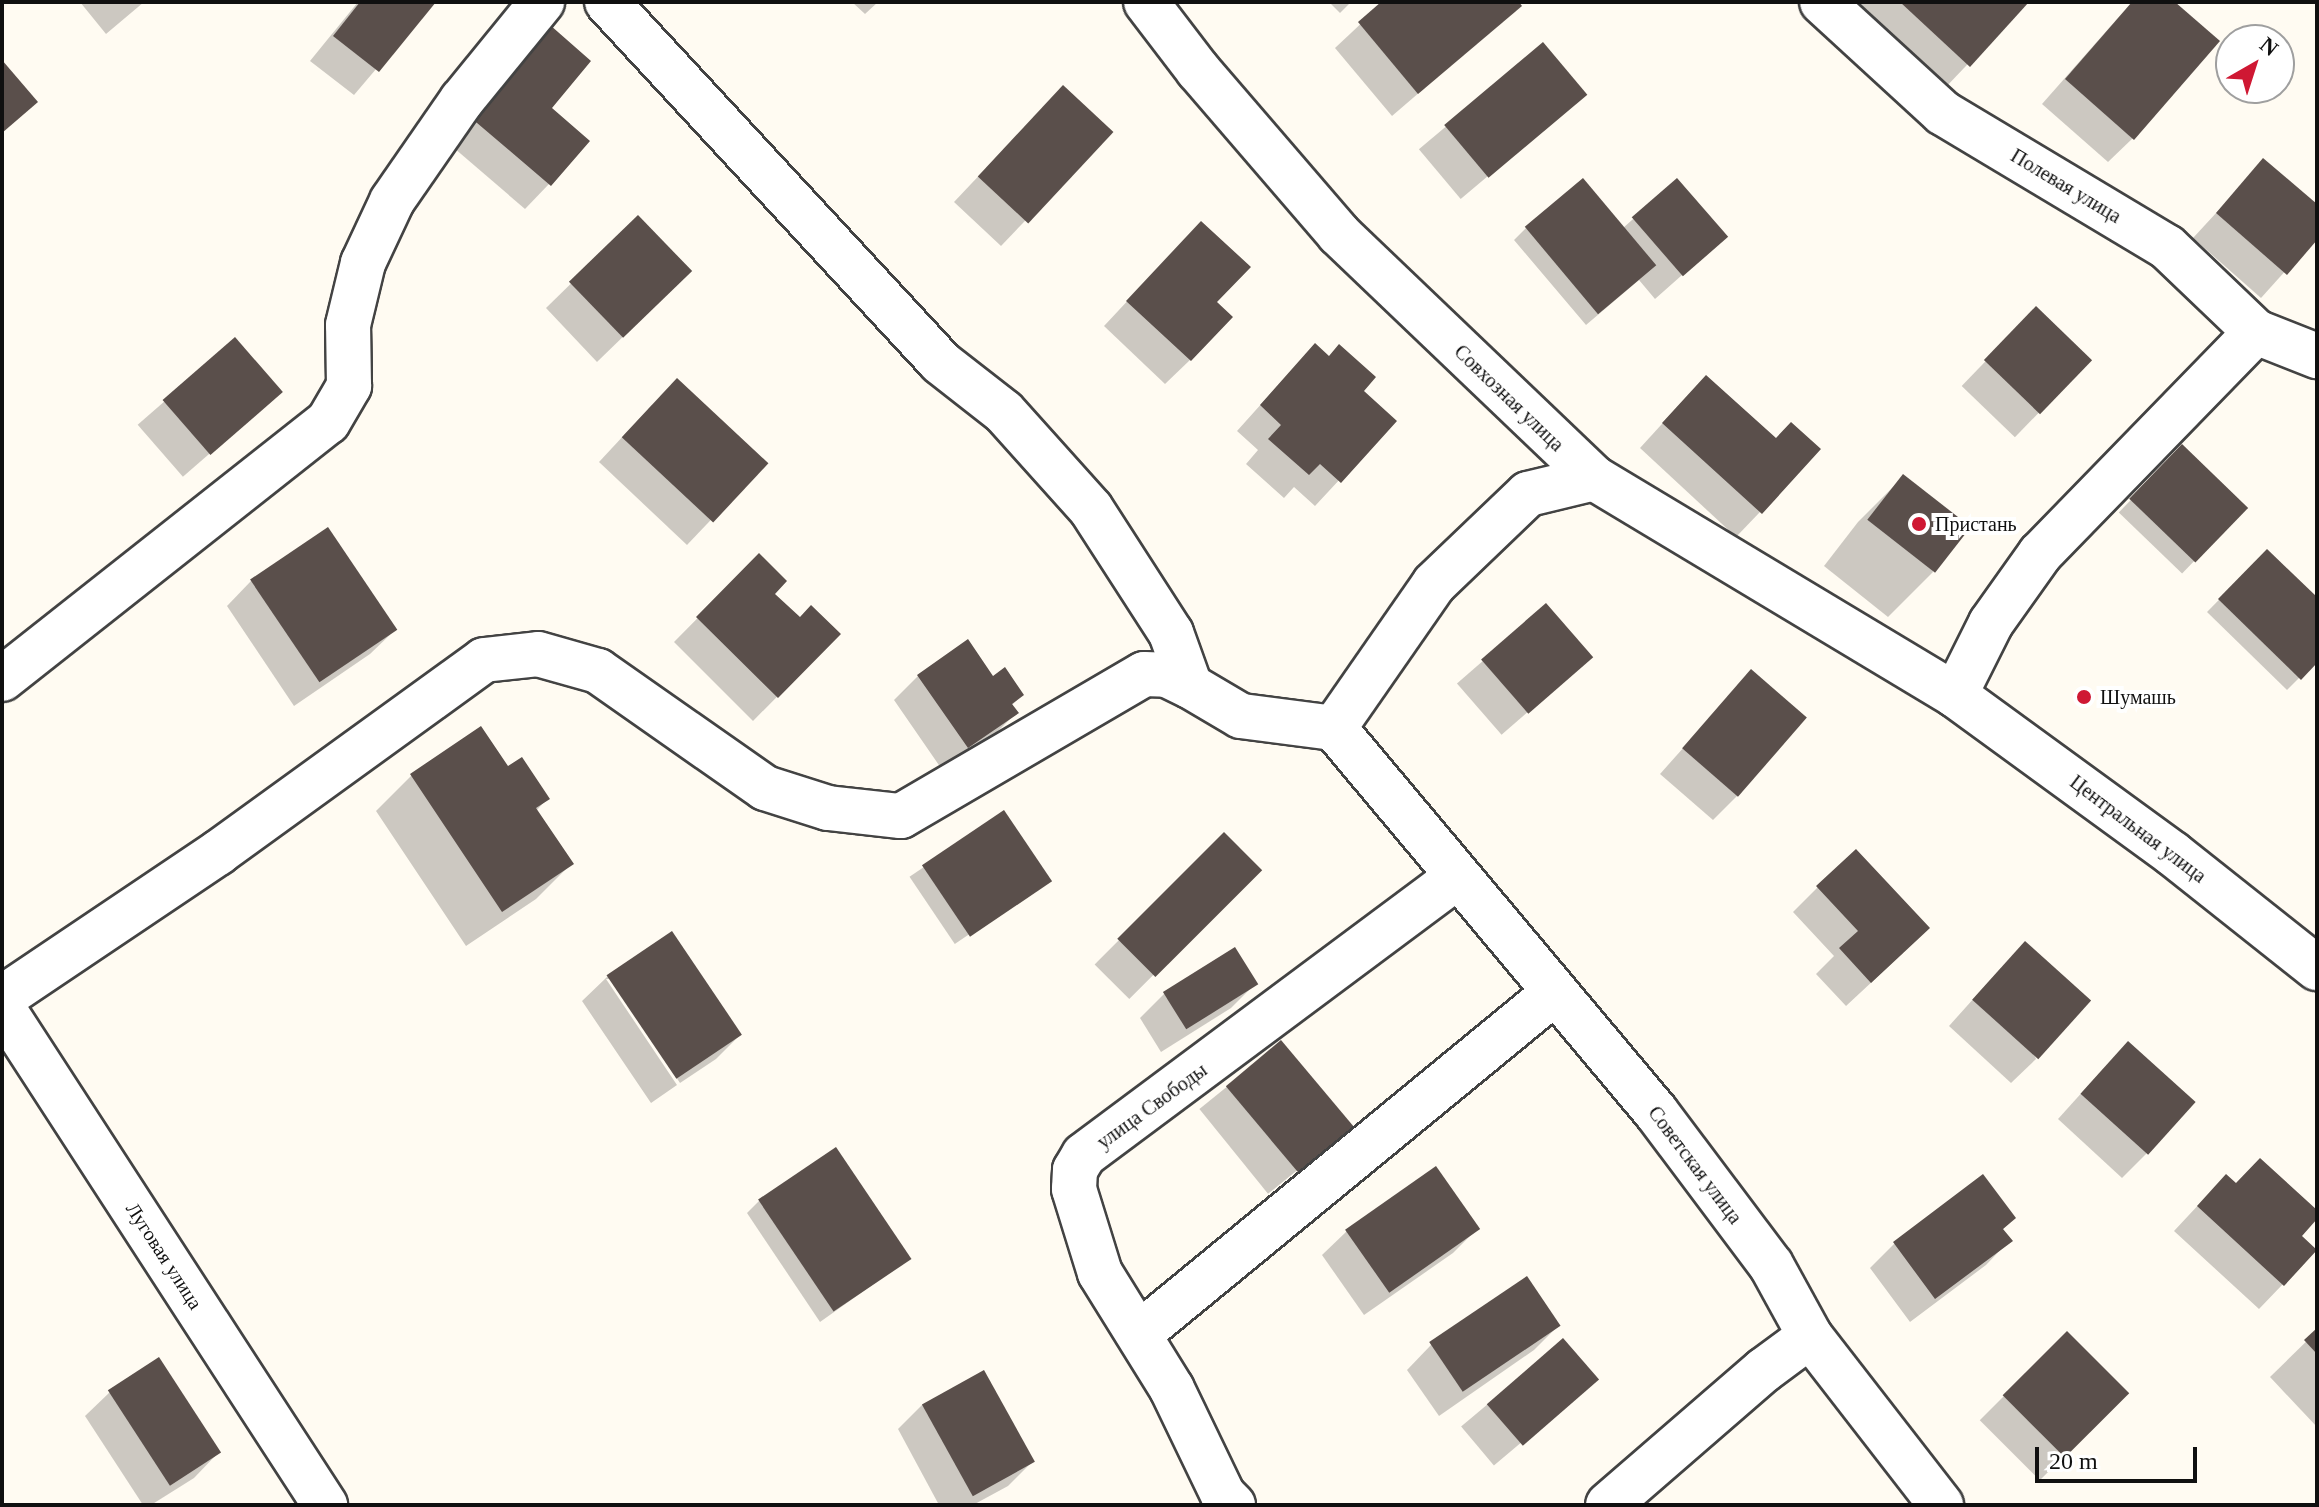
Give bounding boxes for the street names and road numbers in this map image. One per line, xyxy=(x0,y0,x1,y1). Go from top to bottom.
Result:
street label: Полевая улица xyxy=(2006,144,2126,228)
street label: Совхозная улица xyxy=(1449,340,1569,456)
street label: Центральная улица xyxy=(2065,770,2211,888)
street label: улица Свободы xyxy=(1092,1058,1212,1154)
street label: Советская улица xyxy=(1643,1101,1747,1229)
street label: Луговая улица xyxy=(121,1198,207,1314)

